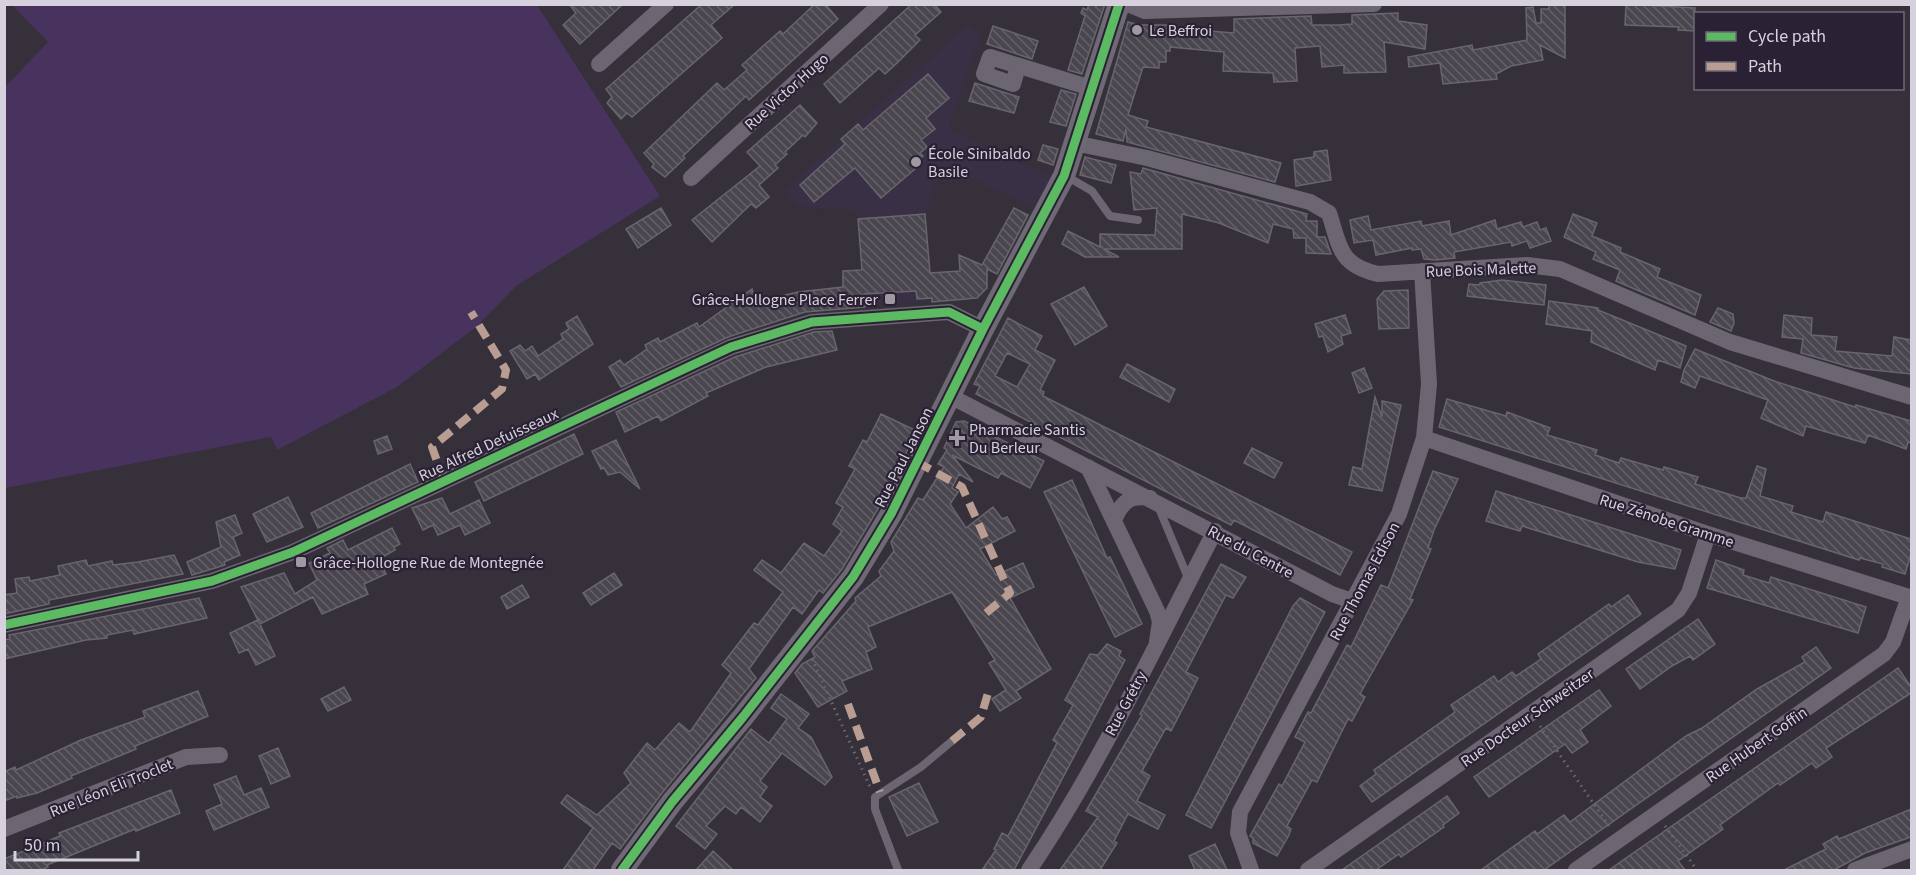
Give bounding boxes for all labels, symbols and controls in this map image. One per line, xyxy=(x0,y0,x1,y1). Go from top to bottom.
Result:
legend xyxy=(1694,12,1904,90)
place label: Le Beffroi xyxy=(1149,20,1212,42)
marker: Le Beffroi xyxy=(1130,23,1144,37)
text: Cycle path xyxy=(1748,24,1826,49)
street label: Rue Victor Hugo xyxy=(740,48,834,136)
text: Path xyxy=(1748,54,1782,79)
place label: École Sinibaldo Basile xyxy=(928,143,1031,183)
marker: École Sinibaldo Basile xyxy=(909,155,923,169)
street label: Rue Bois Malette xyxy=(1425,257,1537,283)
place label: Grâce-Hollogne Place Ferrer xyxy=(692,289,878,311)
marker: Grâce-Hollogne Place Ferrer xyxy=(883,292,897,306)
street label: Rue Alfred Defuisseaux xyxy=(415,403,562,487)
street label: Rue Paul Janson xyxy=(869,403,939,511)
place label: Pharmacie Santis Du Berleur xyxy=(969,419,1086,459)
marker: Pharmacie Santis Du Berleur xyxy=(950,431,964,445)
street label: Rue Zénobe Gramme xyxy=(1597,489,1737,553)
street label: Rue Thomas Edison xyxy=(1324,518,1405,645)
street label: Rue du Centre xyxy=(1204,520,1297,584)
place label: Grâce-Hollogne Rue de Montegnée xyxy=(313,552,544,574)
marker: Grâce-Hollogne Rue de Montegnée xyxy=(294,555,308,569)
street label: Rue Docteur Schweitzer xyxy=(1456,663,1599,772)
street label: Rue Grétry xyxy=(1100,667,1152,740)
street label: Rue Hubert Goffin xyxy=(1701,702,1812,788)
street label: Rue Léon Eli Troclet xyxy=(46,753,177,823)
scale bar xyxy=(15,824,138,862)
text: 50 m xyxy=(24,833,60,858)

